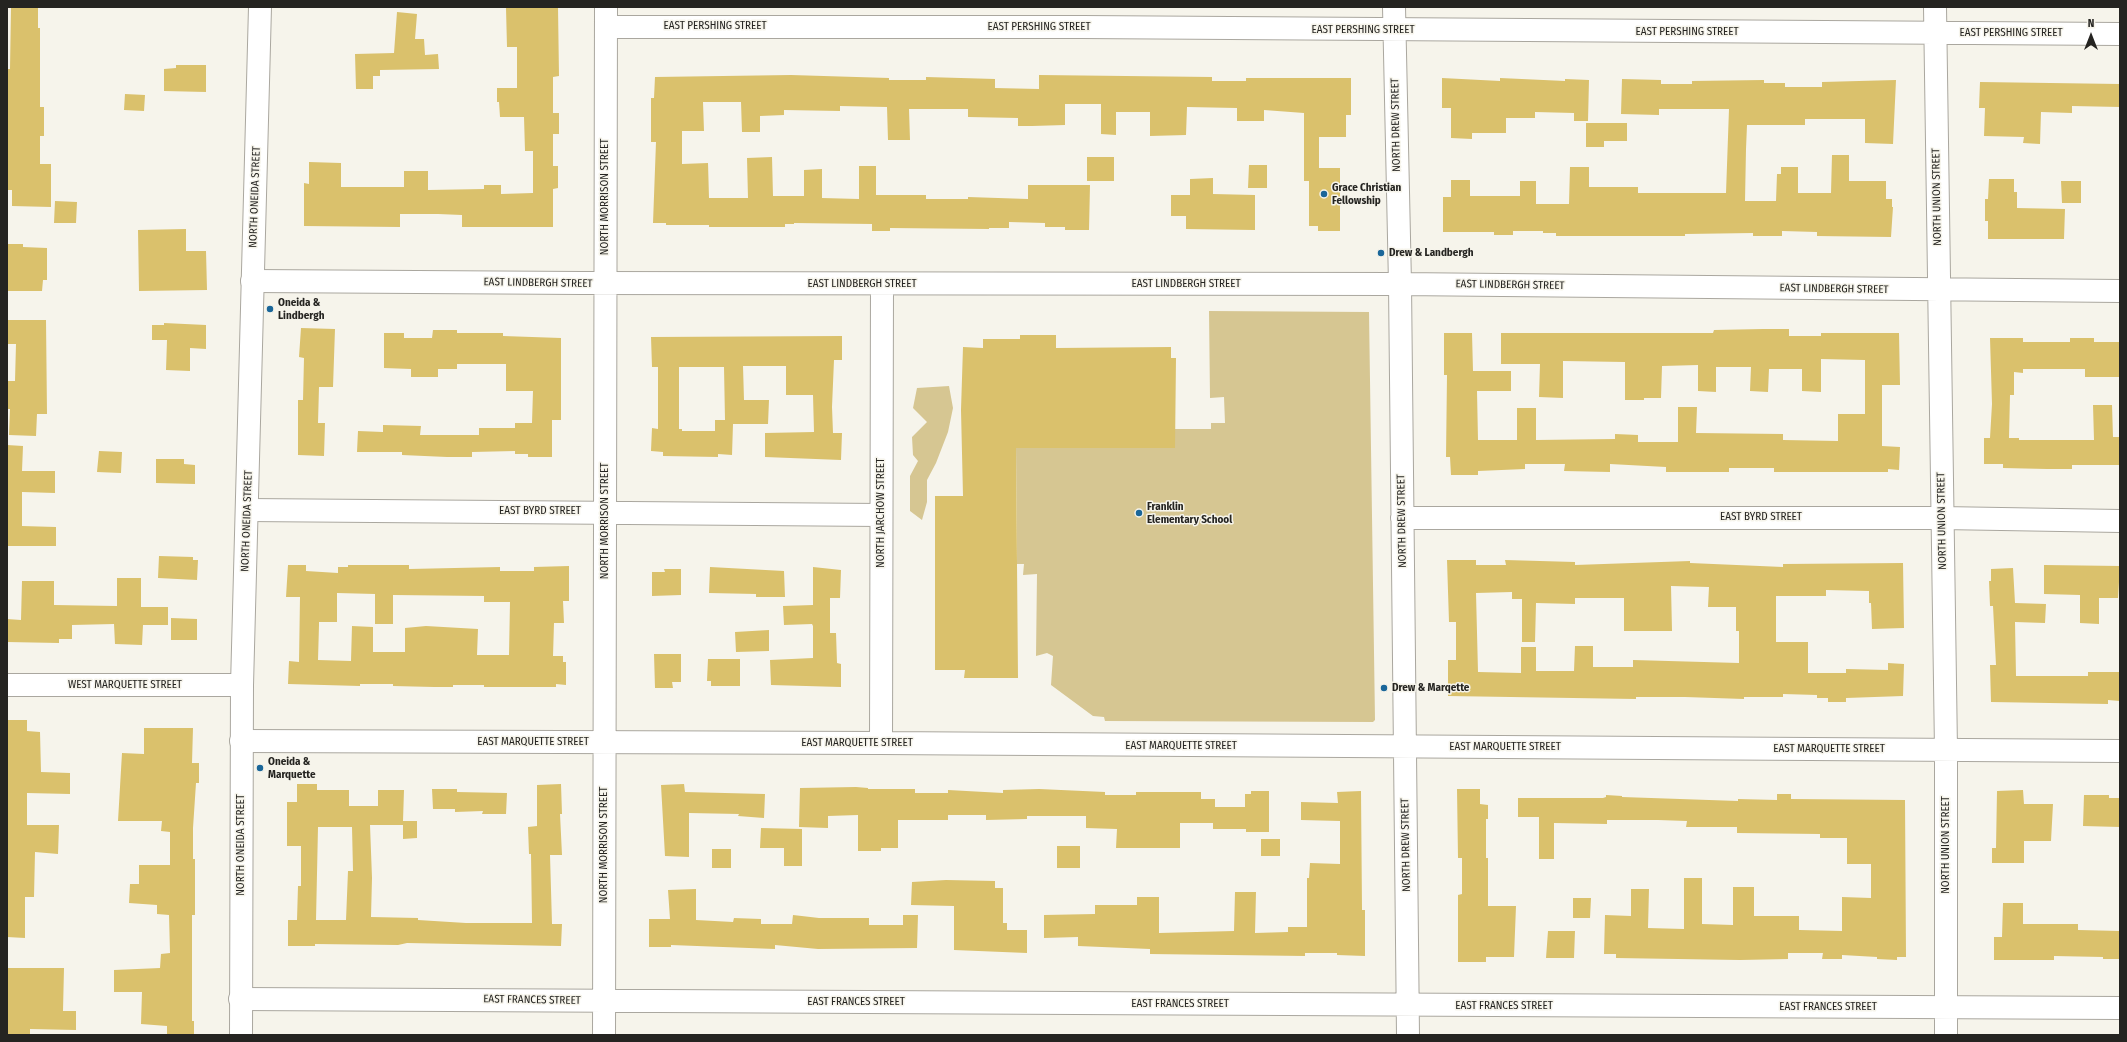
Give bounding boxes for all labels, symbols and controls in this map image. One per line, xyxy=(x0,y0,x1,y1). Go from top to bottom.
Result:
north arrow xyxy=(2071,16,2111,56)
text: N xyxy=(2088,17,2094,30)
street label: EAST PERSHING STREET xyxy=(664,19,766,33)
street label: EAST PERSHING STREET xyxy=(988,20,1090,34)
street label: EAST PERSHING STREET xyxy=(1312,23,1414,37)
street label: EAST PERSHING STREET xyxy=(1636,25,1738,39)
street label: EAST PERSHING STREET xyxy=(1960,26,2062,40)
street label: NORTH DREW STREET xyxy=(1389,78,1403,172)
street label: NORTH MORRISON STREET xyxy=(598,139,612,255)
street label: NORTH ONEIDA STREET xyxy=(247,146,263,248)
street label: NORTH UNION STREET xyxy=(1930,148,1944,246)
place label: Grace Christian Fellowship xyxy=(1332,181,1401,207)
marker: Grace Christian Fellowship xyxy=(1319,189,1329,199)
place label: Drew & Landbergh xyxy=(1389,246,1474,260)
marker: Drew & Landbergh xyxy=(1376,248,1386,258)
street label: EAST LINDBERGH STREET xyxy=(483,275,593,291)
street label: EAST LINDBERGH STREET xyxy=(808,277,916,291)
street label: EAST LINDBERGH STREET xyxy=(1132,277,1240,291)
street label: EAST LINDBERGH STREET xyxy=(1455,277,1565,293)
street label: EAST LINDBERGH STREET xyxy=(1779,281,1889,297)
place label: Oneida & Lindbergh xyxy=(278,296,324,322)
marker: Oneida & Lindbergh xyxy=(265,304,275,314)
street label: NORTH JARCHOW STREET xyxy=(874,458,888,568)
street label: NORTH MORRISON STREET xyxy=(598,463,612,579)
street label: NORTH ONEIDA STREET xyxy=(239,470,255,572)
street label: NORTH UNION STREET xyxy=(1935,472,1949,570)
street label: NORTH DREW STREET xyxy=(1395,474,1409,568)
place label: Franklin Elementary School xyxy=(1147,500,1232,526)
street label: EAST BYRD STREET xyxy=(499,504,581,518)
marker: Franklin Elementary School xyxy=(1134,508,1144,518)
street label: EAST BYRD STREET xyxy=(1720,510,1802,524)
street label: WEST MARQUETTE STREET xyxy=(68,678,182,692)
place label: Drew & Marqette xyxy=(1392,681,1469,695)
marker: Drew & Marqette xyxy=(1379,683,1389,693)
street label: EAST MARQUETTE STREET xyxy=(477,735,589,749)
street label: EAST MARQUETTE STREET xyxy=(801,736,913,750)
street label: EAST MARQUETTE STREET xyxy=(1125,739,1237,753)
street label: EAST MARQUETTE STREET xyxy=(1449,740,1561,754)
street label: EAST MARQUETTE STREET xyxy=(1773,742,1885,756)
place label: Oneida & Marquette xyxy=(268,755,316,781)
marker: Oneida & Marquette xyxy=(255,763,265,773)
street label: NORTH MORRISON STREET xyxy=(597,787,611,903)
street label: NORTH ONEIDA STREET xyxy=(234,794,248,896)
street label: NORTH UNION STREET xyxy=(1939,796,1953,894)
street label: NORTH DREW STREET xyxy=(1399,798,1413,892)
street label: EAST FRANCES STREET xyxy=(483,993,581,1007)
street label: EAST FRANCES STREET xyxy=(807,995,905,1009)
street label: EAST FRANCES STREET xyxy=(1131,997,1229,1011)
street label: EAST FRANCES STREET xyxy=(1455,999,1553,1013)
street label: EAST FRANCES STREET xyxy=(1779,1000,1877,1014)

